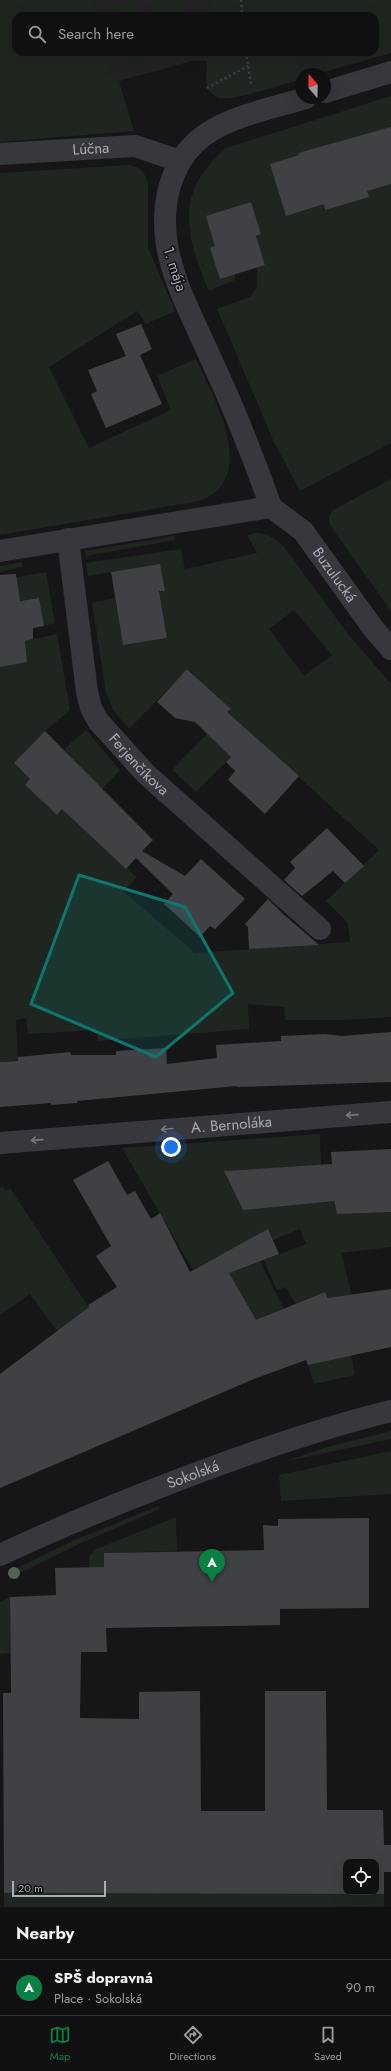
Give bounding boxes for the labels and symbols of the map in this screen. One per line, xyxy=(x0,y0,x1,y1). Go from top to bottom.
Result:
north arrow xyxy=(295,68,331,104)
street label: Lúčna xyxy=(72,137,110,161)
street label: 1. mája xyxy=(157,244,193,294)
street label: Buzulucká xyxy=(307,543,362,607)
street label: Ferjenčíkova xyxy=(103,729,174,800)
street label: A. Bernoláka xyxy=(190,1110,273,1139)
one-way arrow xyxy=(346,1111,359,1118)
one-way arrow xyxy=(161,1126,174,1133)
one-way arrow xyxy=(31,1136,44,1143)
your location xyxy=(161,1137,181,1157)
street label: Sokolská xyxy=(163,1455,222,1494)
pin: A xyxy=(199,1549,225,1582)
scale bar xyxy=(12,1879,106,1898)

